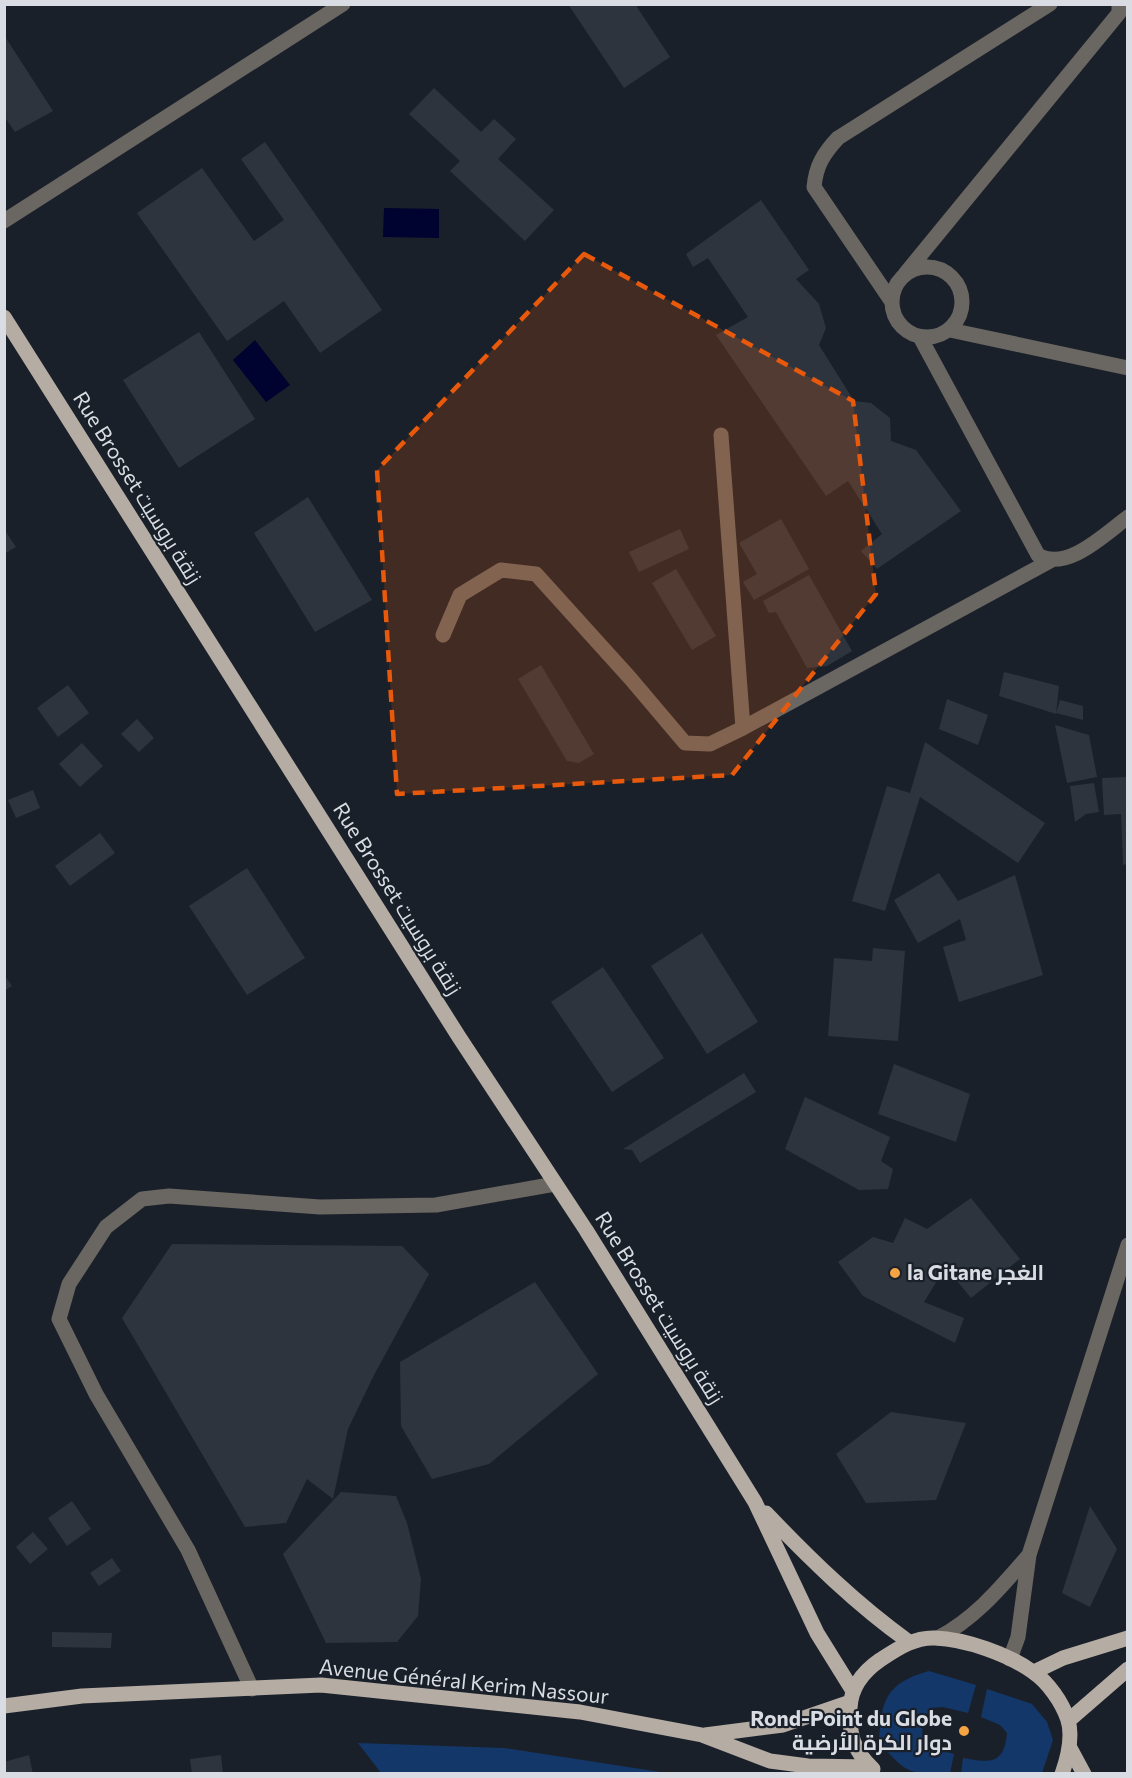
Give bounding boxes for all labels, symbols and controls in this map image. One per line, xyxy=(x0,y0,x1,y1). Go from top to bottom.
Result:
street label: Rue Brosset زنقة بروسيت xyxy=(68,386,208,589)
street label: Rue Brosset زنقة بروسيت xyxy=(328,797,468,1000)
street label: Rue Brosset زنقة بروسيت xyxy=(590,1206,730,1409)
place label: la Gitane الغجر xyxy=(907,1259,1044,1285)
marker: la Gitane الغجر xyxy=(888,1266,902,1280)
street label: Avenue Général Kerim Nassour xyxy=(318,1653,610,1708)
place label: Rond-Point du Globe دوار الكرة الأرضية xyxy=(750,1705,952,1756)
marker: Rond-Point du Globe دوار الكرة الأرضية xyxy=(957,1724,971,1738)

